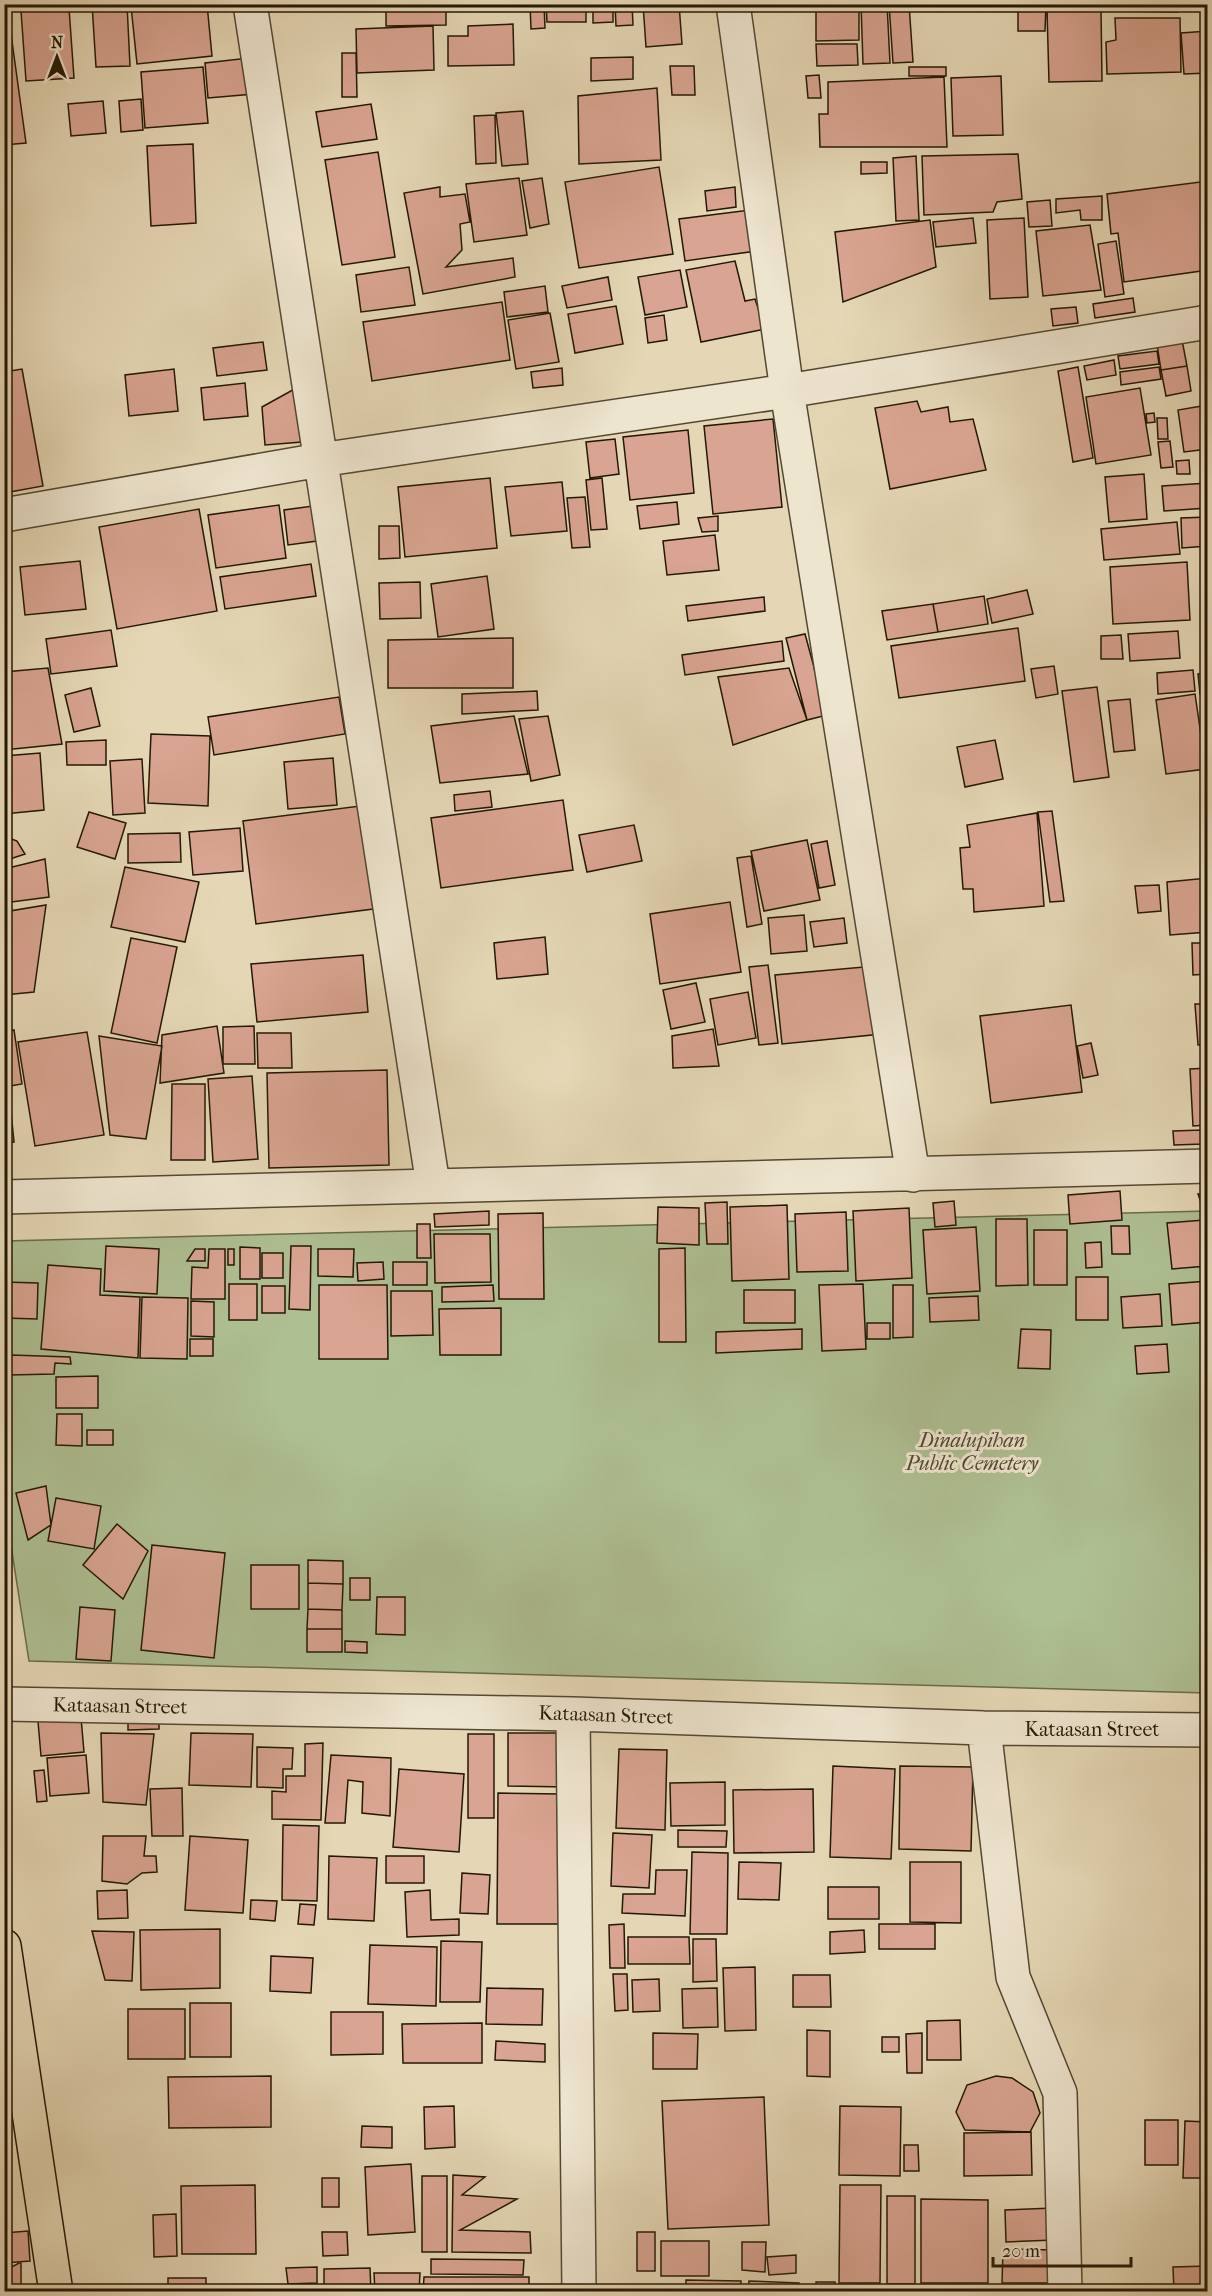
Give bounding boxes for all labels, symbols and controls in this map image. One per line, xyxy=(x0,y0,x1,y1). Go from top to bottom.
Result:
north arrow xyxy=(27,27,87,87)
text: N xyxy=(51,33,64,52)
park label: Dinalupihan Public Cemetery xyxy=(905,1429,1039,1475)
street label: Kataasan Street xyxy=(52,1693,188,1719)
street label: Kataasan Street xyxy=(538,1701,674,1729)
street label: Kataasan Street xyxy=(1025,1718,1159,1741)
scale bar xyxy=(993,2230,1131,2268)
text: 20 m xyxy=(1002,2241,1040,2262)

